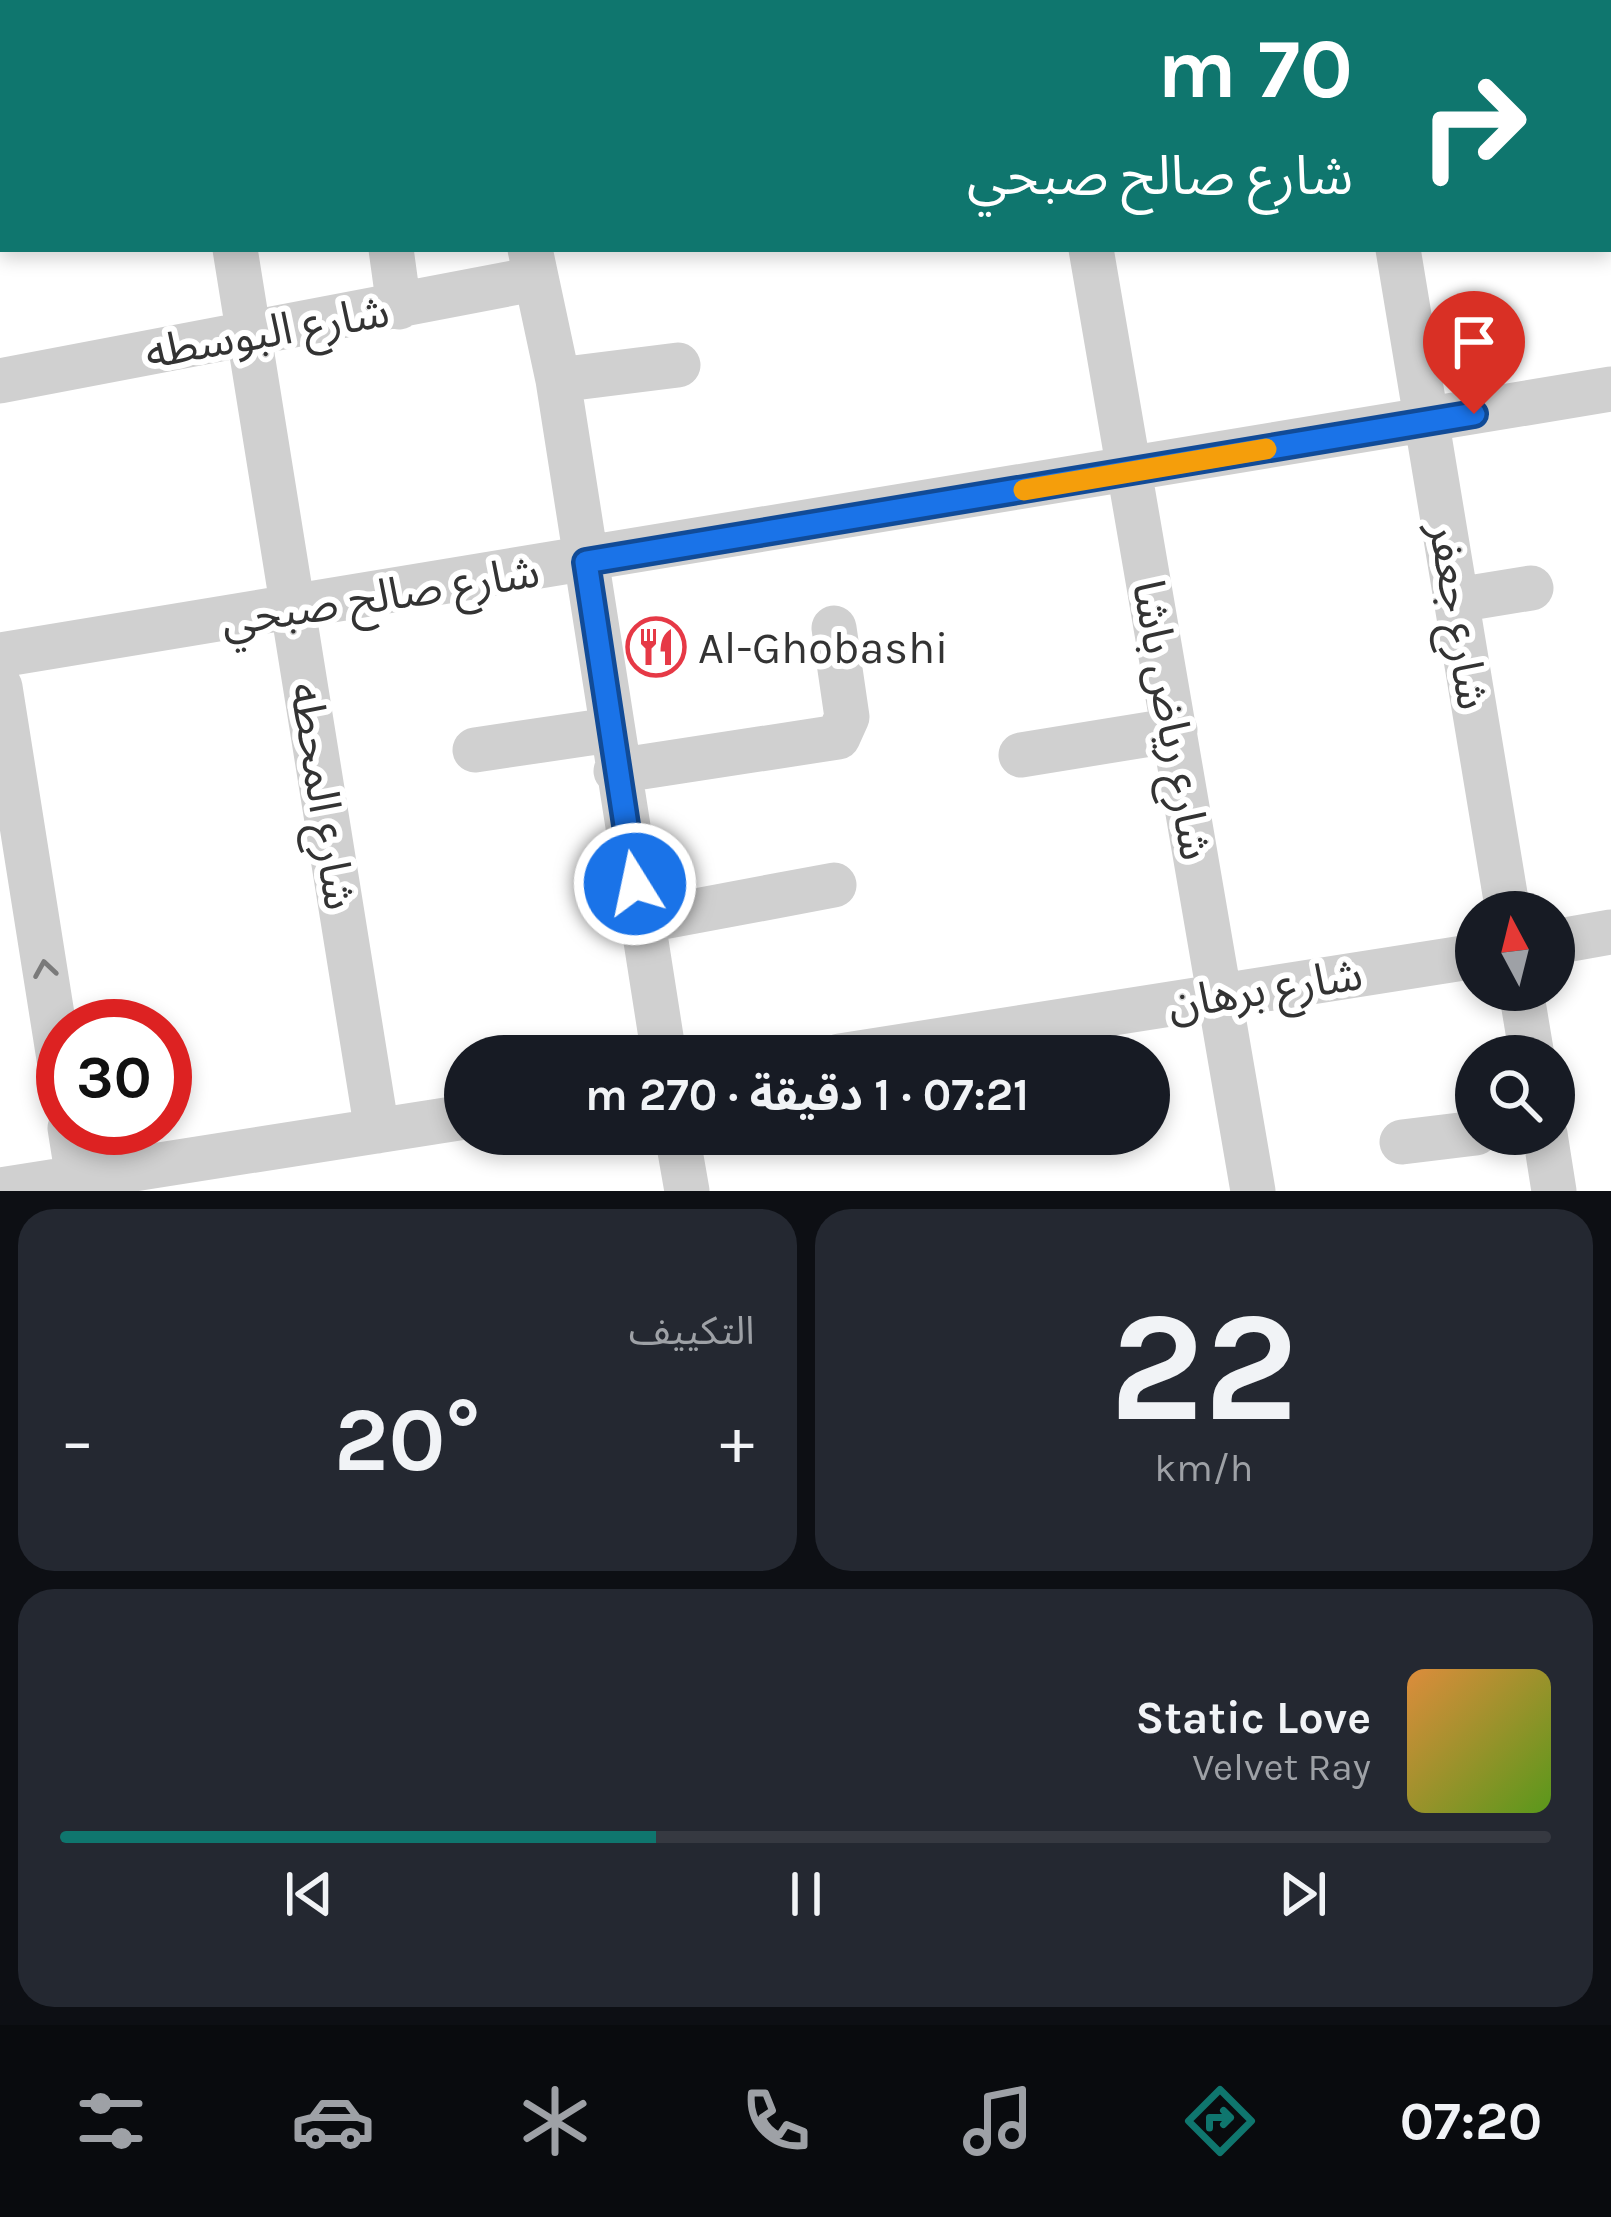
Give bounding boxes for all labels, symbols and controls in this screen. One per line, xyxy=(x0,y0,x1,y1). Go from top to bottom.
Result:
text: 70 m xyxy=(1157,20,1353,118)
icon: right xyxy=(1395,48,1551,204)
text: شارع صالح صبحي xyxy=(967,144,1353,208)
street label: شارع البوسطه xyxy=(141,285,394,386)
pin xyxy=(1423,291,1525,414)
icon: arrive xyxy=(1441,309,1507,375)
street label: شارع جعفر xyxy=(1411,517,1499,714)
street label: شارع صالح صبحي xyxy=(217,545,544,654)
street label: شارع رياض باشا xyxy=(1115,576,1222,865)
restaurant icon: Al-Ghobashi xyxy=(625,616,687,678)
place label: Al-Ghobashi xyxy=(698,622,949,674)
street label: شارع المحطه xyxy=(272,679,367,915)
position arrow xyxy=(572,821,698,947)
north arrow xyxy=(1455,891,1575,1011)
map controls xyxy=(1455,891,1575,1155)
street label: شارع برهان xyxy=(1164,948,1367,1037)
one-way arrow xyxy=(33,959,58,979)
speed limit sign: 30 xyxy=(36,999,192,1155)
button: search xyxy=(1455,1035,1575,1155)
text: 07:21 · 1 دقيقة · 270 m xyxy=(585,1069,1029,1121)
text: 22 xyxy=(1109,1276,1298,1458)
text: التكييف xyxy=(629,1308,755,1354)
text: 20° xyxy=(334,1387,480,1493)
text: − xyxy=(60,1402,95,1480)
text: + xyxy=(720,1402,755,1480)
text: km/h xyxy=(1154,1445,1253,1491)
text: Static Love xyxy=(1136,1692,1371,1744)
text: Velvet Ray xyxy=(1192,1744,1371,1790)
icon: previous xyxy=(276,1861,342,1927)
icon: pause xyxy=(773,1861,839,1927)
icon: next xyxy=(1270,1861,1336,1927)
icon: filters xyxy=(69,2079,153,2163)
icon: car xyxy=(291,2079,375,2163)
icon: climate xyxy=(513,2079,597,2163)
icon: phone xyxy=(734,2079,818,2163)
icon: music xyxy=(956,2079,1040,2163)
icon: directions xyxy=(1178,2079,1262,2163)
text: 07:20 xyxy=(1400,2089,1542,2153)

